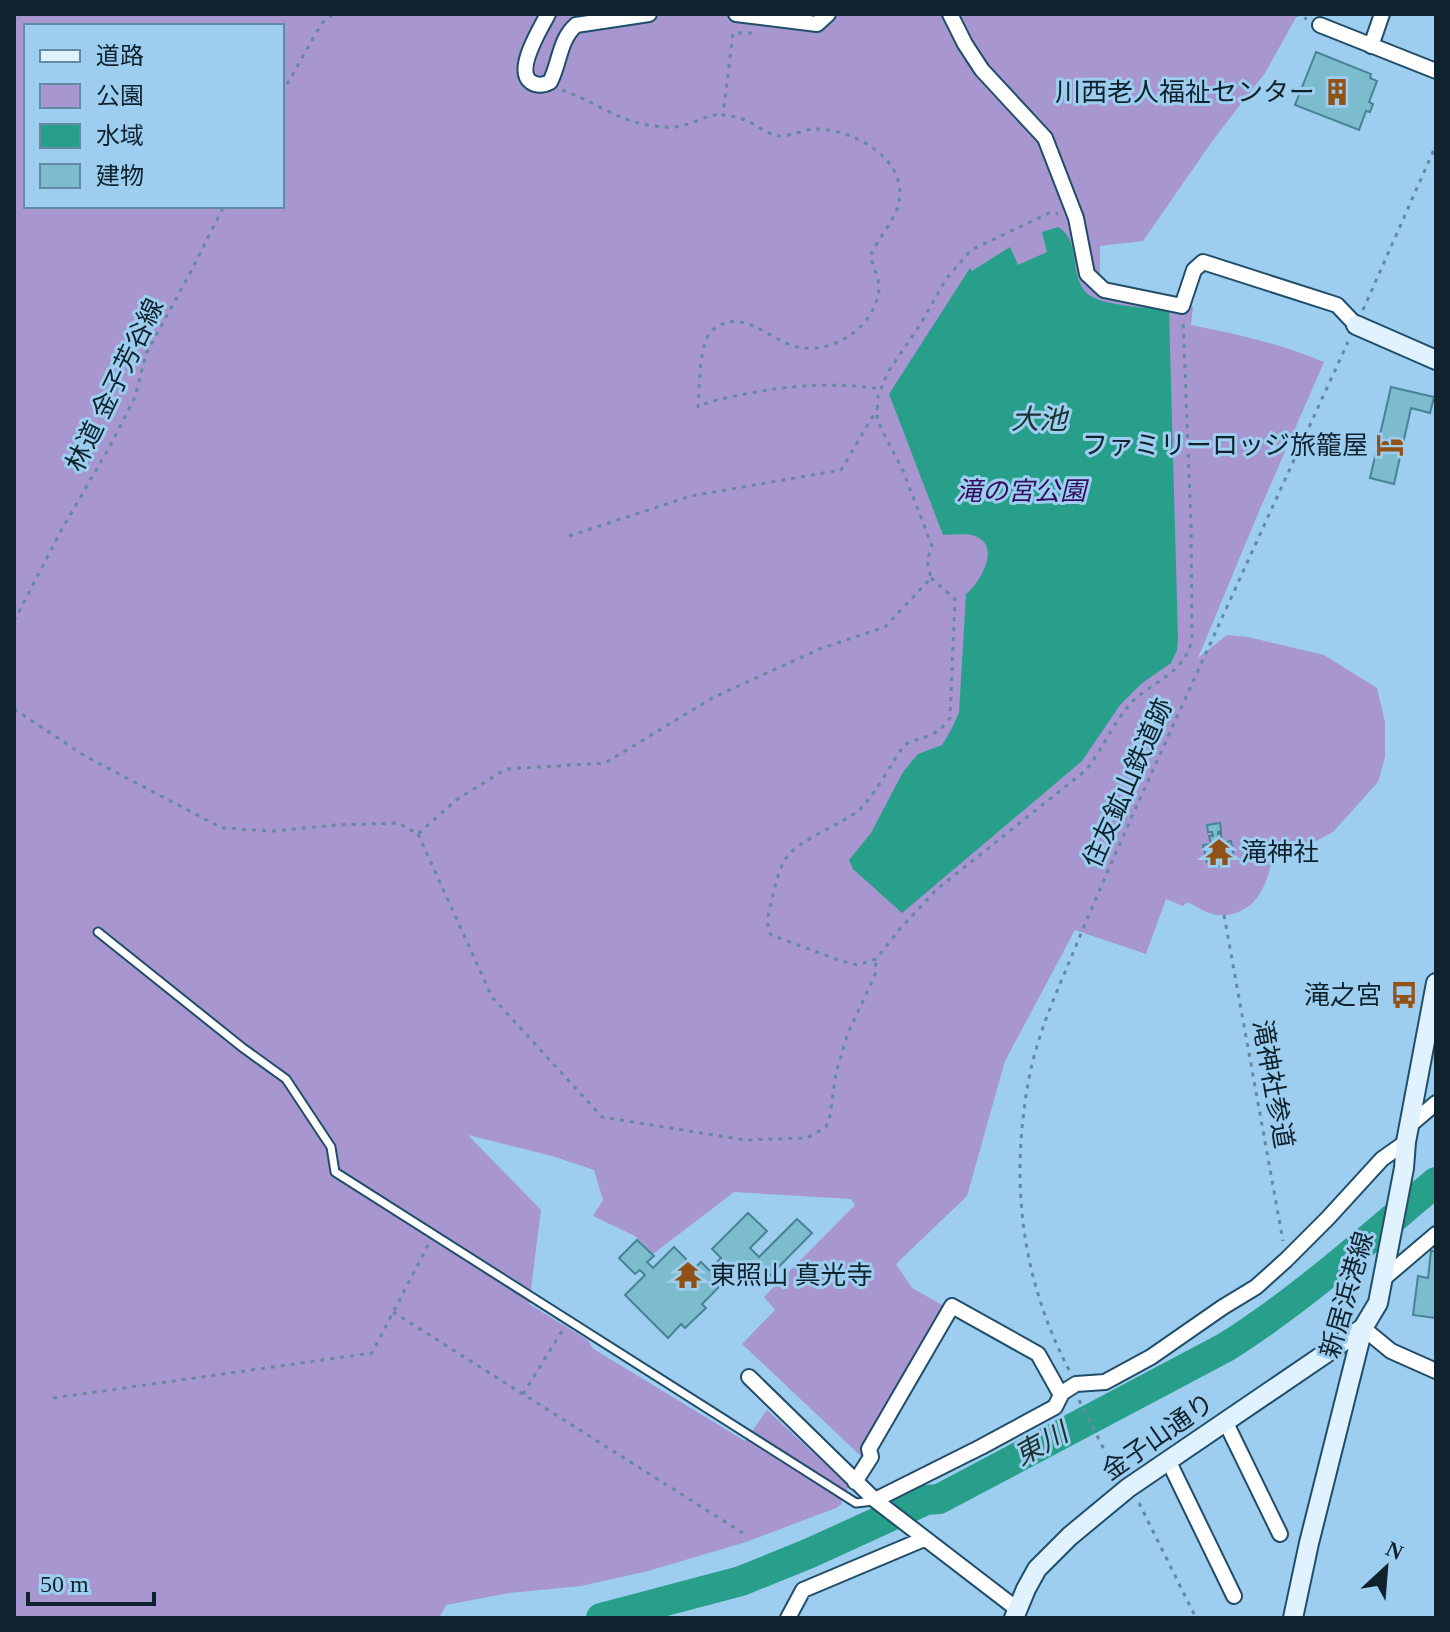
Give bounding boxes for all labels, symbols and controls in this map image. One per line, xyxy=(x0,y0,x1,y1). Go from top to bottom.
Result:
legend xyxy=(24,24,284,208)
text: 道路 xyxy=(96,43,144,69)
building icon: 川西老人福祉センター xyxy=(1322,77,1352,107)
place label: 川西老人福祉センター xyxy=(1055,78,1315,107)
text: 公園 xyxy=(96,83,144,109)
text: 水域 xyxy=(96,123,144,149)
text: 建物 xyxy=(96,163,144,189)
street label: 林道 金子芳谷線 xyxy=(61,294,169,476)
water label: 大池 xyxy=(1011,404,1070,435)
hotel icon: ファミリーロッジ旅籠屋 xyxy=(1375,430,1405,460)
place label: ファミリーロッジ旅籠屋 xyxy=(1082,431,1368,460)
park label: 滝の宮公園 xyxy=(956,477,1090,506)
street label: 住友鉱山鉄道跡 xyxy=(1078,694,1178,872)
temple icon: 滝神社 xyxy=(1204,837,1234,867)
place label: 滝神社 xyxy=(1241,838,1319,867)
bus stop icon: 滝之宮 xyxy=(1389,980,1419,1010)
place label: 滝之宮 xyxy=(1304,981,1382,1010)
street label: 滝神社参道 xyxy=(1247,1017,1299,1151)
street label: 新居浜港線 xyxy=(1315,1229,1379,1361)
temple icon: 東照山 真光寺 xyxy=(673,1260,703,1290)
place label: 東照山 真光寺 xyxy=(710,1261,873,1290)
street label: 金子山通り xyxy=(1096,1388,1220,1486)
water label: 東川 xyxy=(1009,1415,1076,1471)
north arrow xyxy=(1346,1528,1426,1608)
text: N xyxy=(1382,1536,1407,1565)
scale bar xyxy=(28,1556,154,1606)
text: 50 m xyxy=(40,1571,89,1597)

